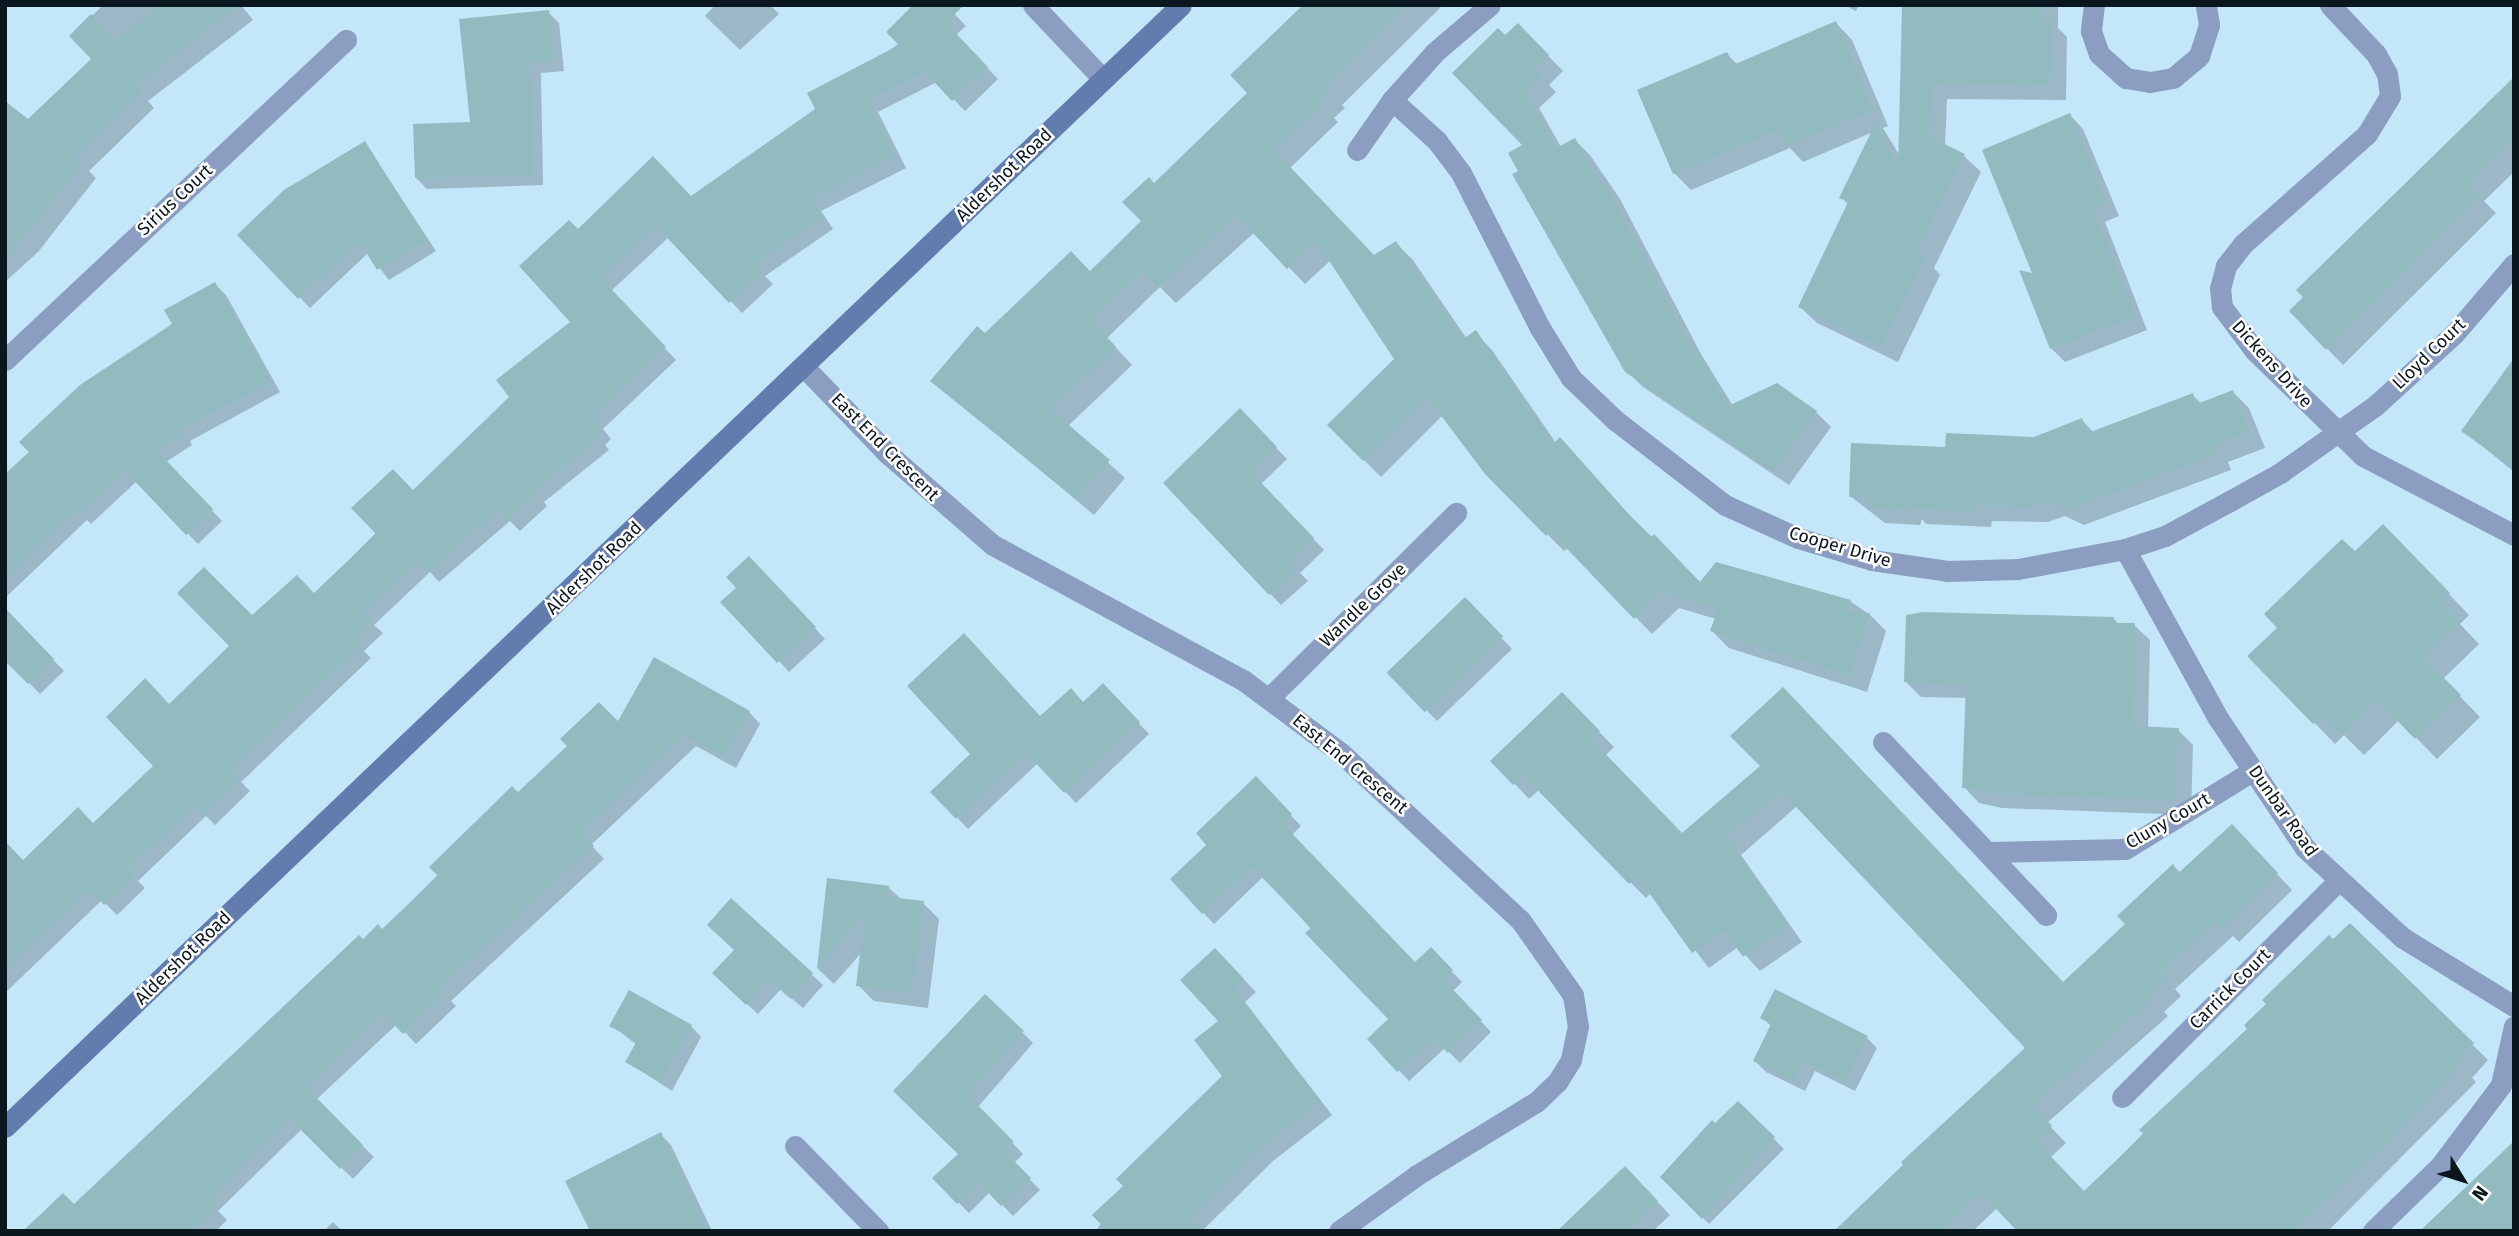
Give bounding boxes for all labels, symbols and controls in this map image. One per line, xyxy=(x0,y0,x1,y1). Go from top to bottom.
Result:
street label: Aldershot Road xyxy=(952,124,1056,226)
street label: Sirius Court xyxy=(133,160,217,240)
street label: Lloyd Court xyxy=(2388,314,2470,394)
street label: Dickens Drive xyxy=(2227,316,2317,412)
street label: East End Crescent xyxy=(827,389,943,505)
street label: Aldershot Road xyxy=(542,517,646,619)
street label: Cooper Drive xyxy=(1786,522,1894,572)
street label: Wandle Grove xyxy=(1315,558,1411,652)
street label: East End Crescent xyxy=(1288,710,1412,818)
street label: Dunbar Road xyxy=(2244,761,2322,861)
street label: Cluny Court xyxy=(2122,788,2214,854)
street label: Aldershot Road xyxy=(131,907,235,1009)
street label: Carrick Court xyxy=(2185,944,2275,1034)
north arrow xyxy=(2428,1145,2498,1215)
text: N xyxy=(2467,1181,2493,1205)

